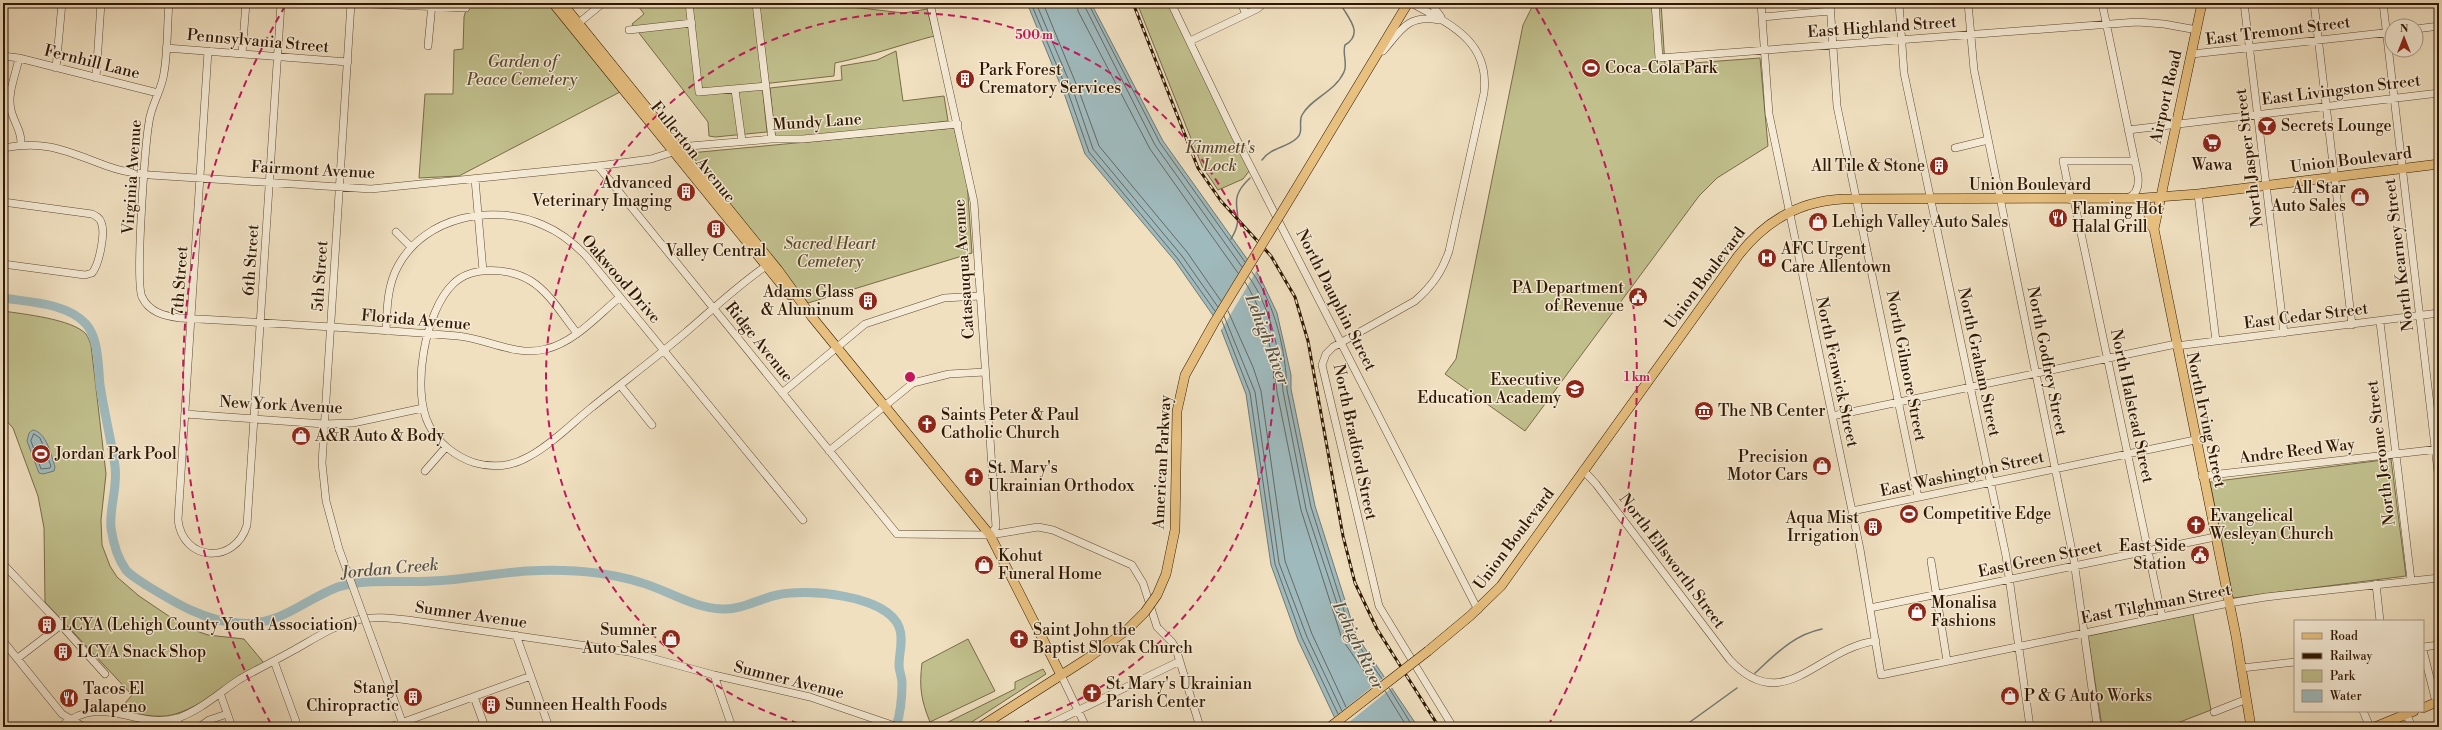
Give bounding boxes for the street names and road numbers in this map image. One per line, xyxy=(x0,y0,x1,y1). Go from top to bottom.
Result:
street label: East Highland Street xyxy=(1807,12,1958,42)
street label: East Tremont Street xyxy=(2204,12,2352,50)
street label: Pennsylvania Street xyxy=(186,25,330,57)
street label: Fernhill Lane xyxy=(42,40,142,84)
street label: Airport Road xyxy=(2145,48,2186,147)
street label: East Livingston Street xyxy=(2260,70,2422,110)
street label: North Jasper Street xyxy=(2231,87,2267,229)
street label: Fullerton Avenue xyxy=(646,97,740,207)
street label: Mundy Lane xyxy=(772,109,862,135)
street label: Virginia Avenue xyxy=(118,119,146,236)
street label: Union Boulevard xyxy=(2289,143,2413,177)
street label: Fairmont Avenue xyxy=(250,157,376,183)
street label: Union Boulevard xyxy=(1969,175,2091,195)
street label: North Kearney Street xyxy=(2380,177,2418,333)
street label: Catasauqua Avenue xyxy=(949,198,979,340)
street label: 6th Street xyxy=(239,223,264,297)
street label: Union Boulevard xyxy=(1660,223,1750,333)
street label: North Dauphin Street xyxy=(1292,226,1381,375)
street label: Oakwood Drive xyxy=(577,231,665,327)
street label: 5th Street xyxy=(308,240,332,312)
street label: 7th Street xyxy=(168,245,192,317)
street label: North Godfrey Street xyxy=(2023,285,2071,438)
street label: North Graham Street xyxy=(1953,286,2005,439)
street label: North Gilmore Street xyxy=(1882,289,1930,443)
street label: North Fenwick Street xyxy=(1811,295,1863,449)
street label: Ridge Avenue xyxy=(721,298,797,386)
street label: East Cedar Street xyxy=(2243,298,2370,334)
street label: Florida Avenue xyxy=(360,305,472,335)
street label: North Halstead Street xyxy=(2106,327,2158,485)
street label: North Irving Street xyxy=(2182,350,2230,490)
street label: North Bradford Street xyxy=(1329,362,1381,522)
street label: North Jerome Street xyxy=(2362,379,2400,527)
street label: New York Avenue xyxy=(219,392,343,418)
street label: American Parkway xyxy=(1148,394,1176,531)
street label: Andre Reed Way xyxy=(2237,434,2356,468)
street label: East Washington Street xyxy=(1878,447,2046,501)
street label: Union Boulevard xyxy=(1469,484,1559,594)
street label: North Ellsworth Street xyxy=(1615,490,1730,633)
street label: East Green Street xyxy=(1976,536,2104,582)
street label: East Tilghman Street xyxy=(2079,580,2233,628)
street label: Sumner Avenue xyxy=(414,597,528,633)
street label: Sumner Avenue xyxy=(732,657,846,703)

